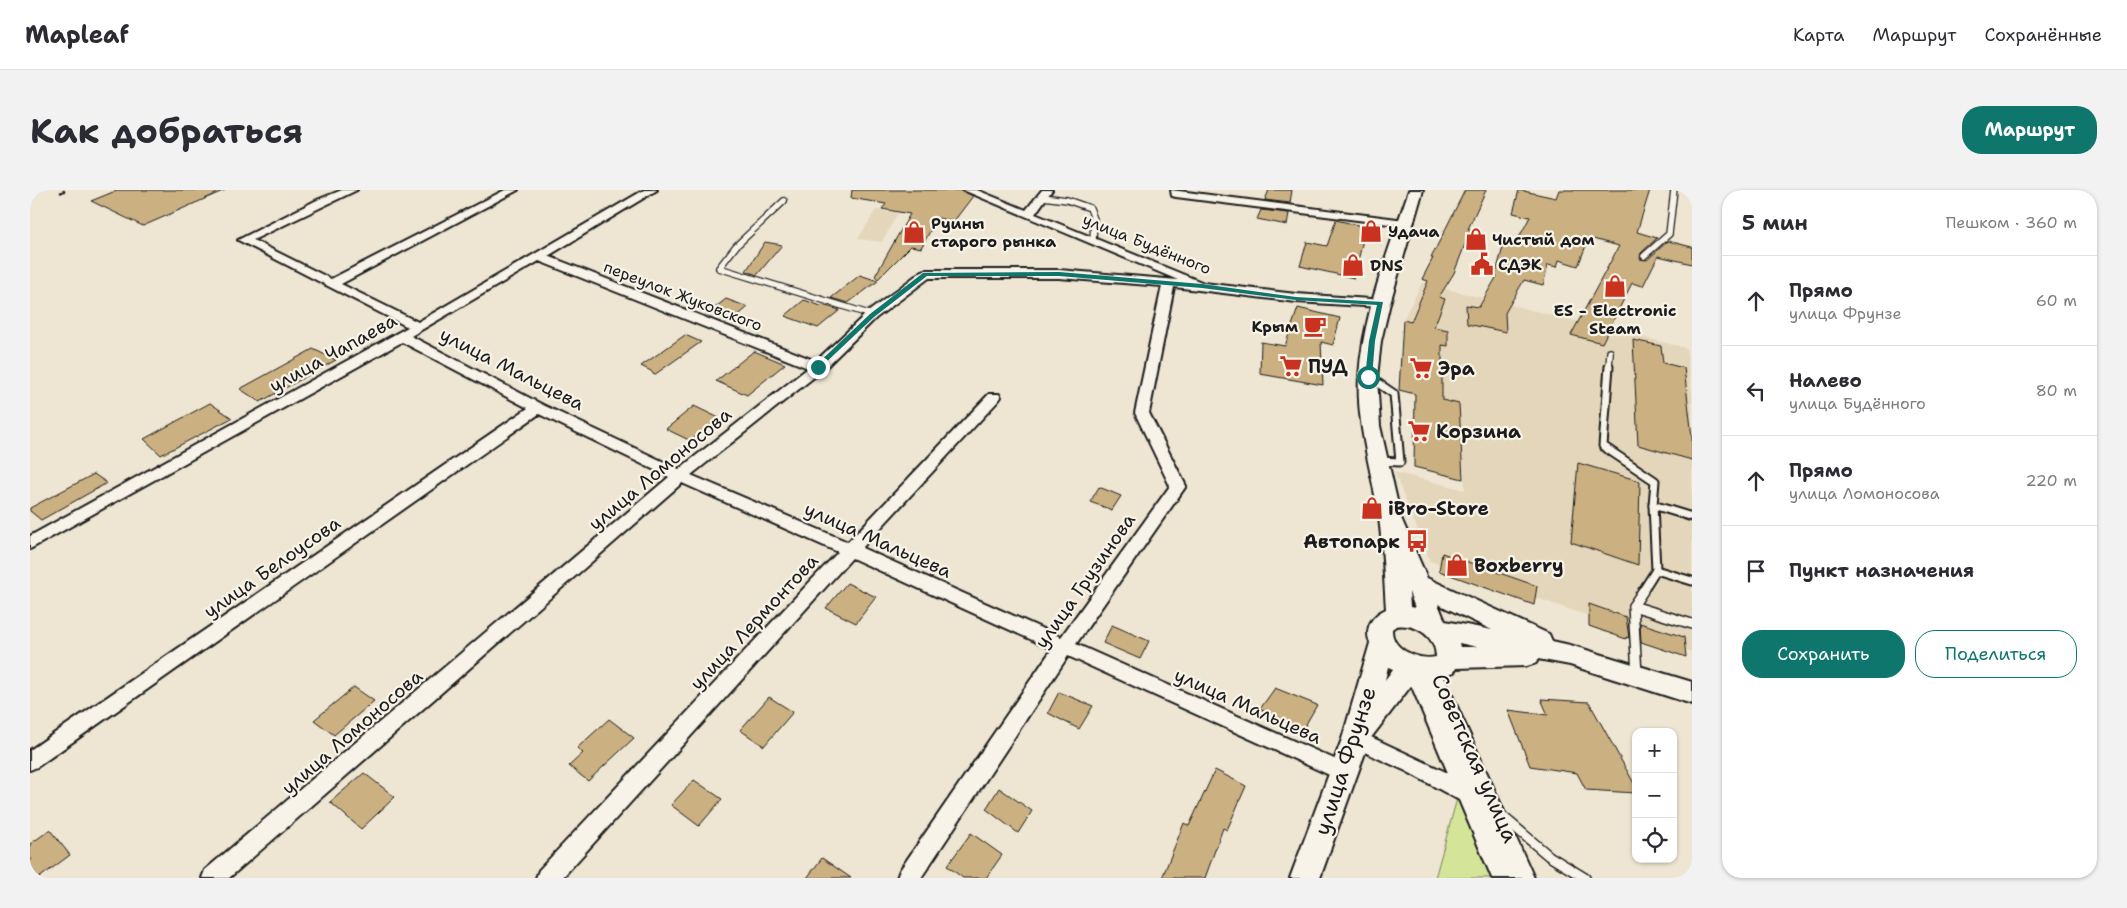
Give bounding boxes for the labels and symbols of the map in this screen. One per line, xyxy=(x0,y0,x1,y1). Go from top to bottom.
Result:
street label: улица Будённого xyxy=(1080,209,1214,279)
place label: Руины старого рынка xyxy=(931,213,1056,252)
shop icon: Удача xyxy=(1358,218,1384,244)
shop icon: Руины старого рынка xyxy=(901,219,927,245)
place label: Удача xyxy=(1388,221,1440,242)
shop icon: Чистый дом xyxy=(1463,226,1489,252)
place label: Чистый дом xyxy=(1492,229,1595,250)
public building icon: СДЭК xyxy=(1469,251,1495,277)
shop icon: DNS xyxy=(1340,252,1366,278)
place label: СДЭК xyxy=(1498,254,1542,275)
place label: DNS xyxy=(1370,255,1403,276)
street label: переулок Жуковского xyxy=(601,256,765,336)
shop icon: ES - Electronic Steam xyxy=(1602,273,1628,299)
place label: ES - Electronic Steam xyxy=(1554,300,1676,339)
street label: улица Чапаева xyxy=(265,308,401,398)
cafe icon: Крым xyxy=(1302,313,1328,339)
place label: Крым xyxy=(1252,316,1299,337)
street label: улица Мальцева xyxy=(436,322,589,416)
supermarket icon: ПУД xyxy=(1278,353,1304,379)
place label: ПУД xyxy=(1308,354,1348,379)
supermarket icon: Эра xyxy=(1408,355,1434,381)
route end xyxy=(807,356,830,379)
place label: Эра xyxy=(1438,356,1475,381)
route start xyxy=(1357,366,1380,389)
street label: улица Ломоносова xyxy=(583,402,737,536)
supermarket icon: Корзина xyxy=(1406,418,1432,444)
place label: Корзина xyxy=(1436,419,1521,444)
shop icon: iBro-Store xyxy=(1359,495,1385,521)
street label: улица Мальцева xyxy=(800,496,956,584)
place label: iBro-Store xyxy=(1388,496,1489,521)
street label: улица Грузинова xyxy=(1029,508,1141,653)
street label: улица Белоусова xyxy=(199,510,346,624)
bus stop icon: Автопарк xyxy=(1404,528,1430,554)
place label: Автопарк xyxy=(1303,529,1400,554)
street label: улица Лермонтова xyxy=(684,548,824,695)
shop icon: Boxberry xyxy=(1444,552,1470,578)
place label: Boxberry xyxy=(1474,553,1564,578)
street label: улица Мальцева xyxy=(1170,662,1326,750)
street label: улица Ломоносова xyxy=(276,664,428,800)
street label: Советская улица xyxy=(1425,669,1525,847)
street label: улица Фрунзе xyxy=(1307,683,1383,839)

